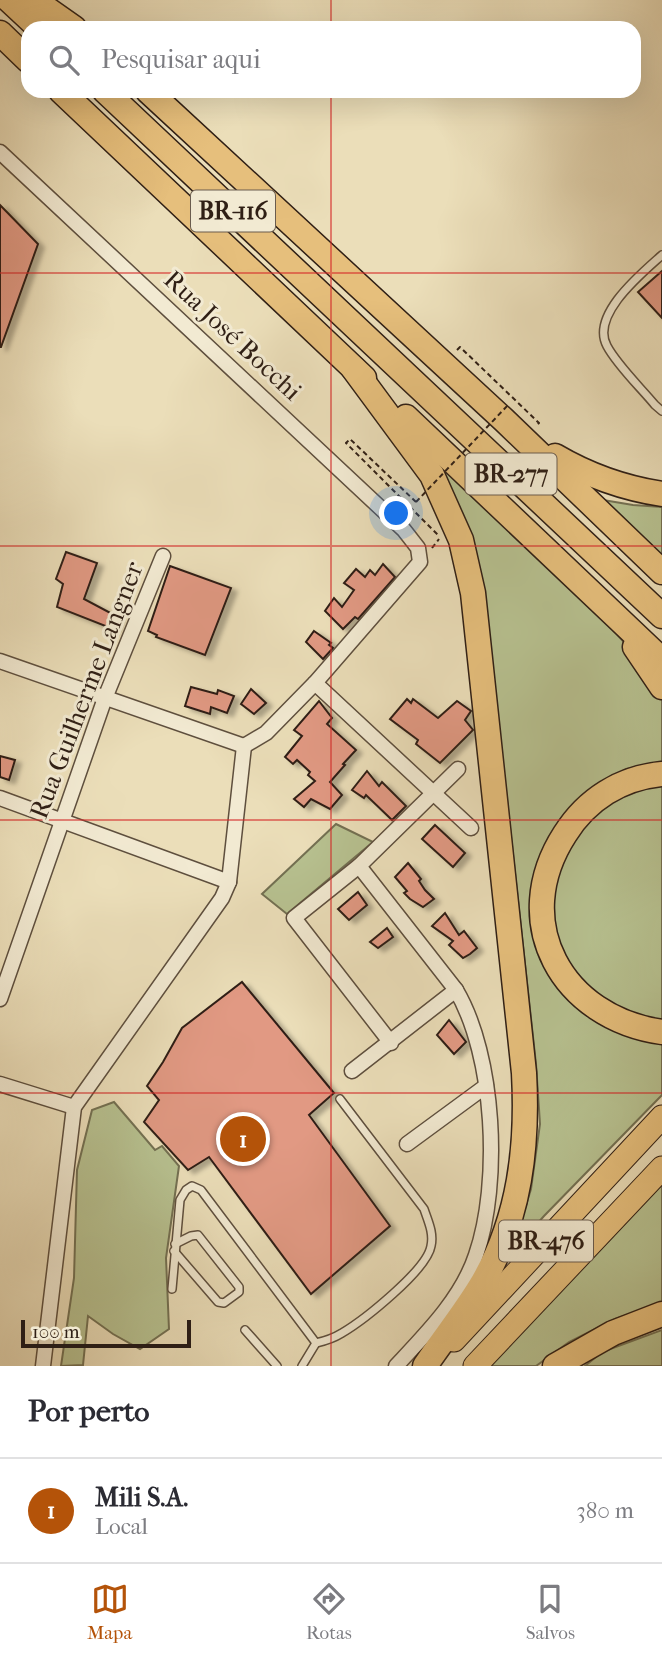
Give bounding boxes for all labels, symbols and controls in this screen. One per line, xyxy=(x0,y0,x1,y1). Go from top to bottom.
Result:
search box xyxy=(21,21,641,98)
icon: search xyxy=(45,41,83,79)
text: Pesquisar aqui xyxy=(101,44,261,75)
road number: BR-116 xyxy=(191,190,275,232)
street label: Rua José Bocchi xyxy=(158,264,308,407)
road number: BR-277 xyxy=(466,453,556,494)
your location xyxy=(379,496,413,530)
street label: Rua Guilherme Langner xyxy=(23,557,150,823)
pin: 1 xyxy=(220,1113,266,1165)
road number: BR-476 xyxy=(499,1220,593,1261)
scale bar xyxy=(21,1317,191,1349)
text: 100 m xyxy=(32,1321,80,1343)
text: Por perto xyxy=(28,1394,150,1429)
text: Mili S.A. xyxy=(95,1482,188,1513)
text: 1 xyxy=(47,1497,55,1524)
text: 380 m xyxy=(576,1497,634,1524)
text: Local xyxy=(95,1513,148,1540)
tab: Mapa xyxy=(87,1580,132,1644)
tab: Rotas xyxy=(306,1580,352,1644)
tab: Salvos xyxy=(526,1580,575,1644)

